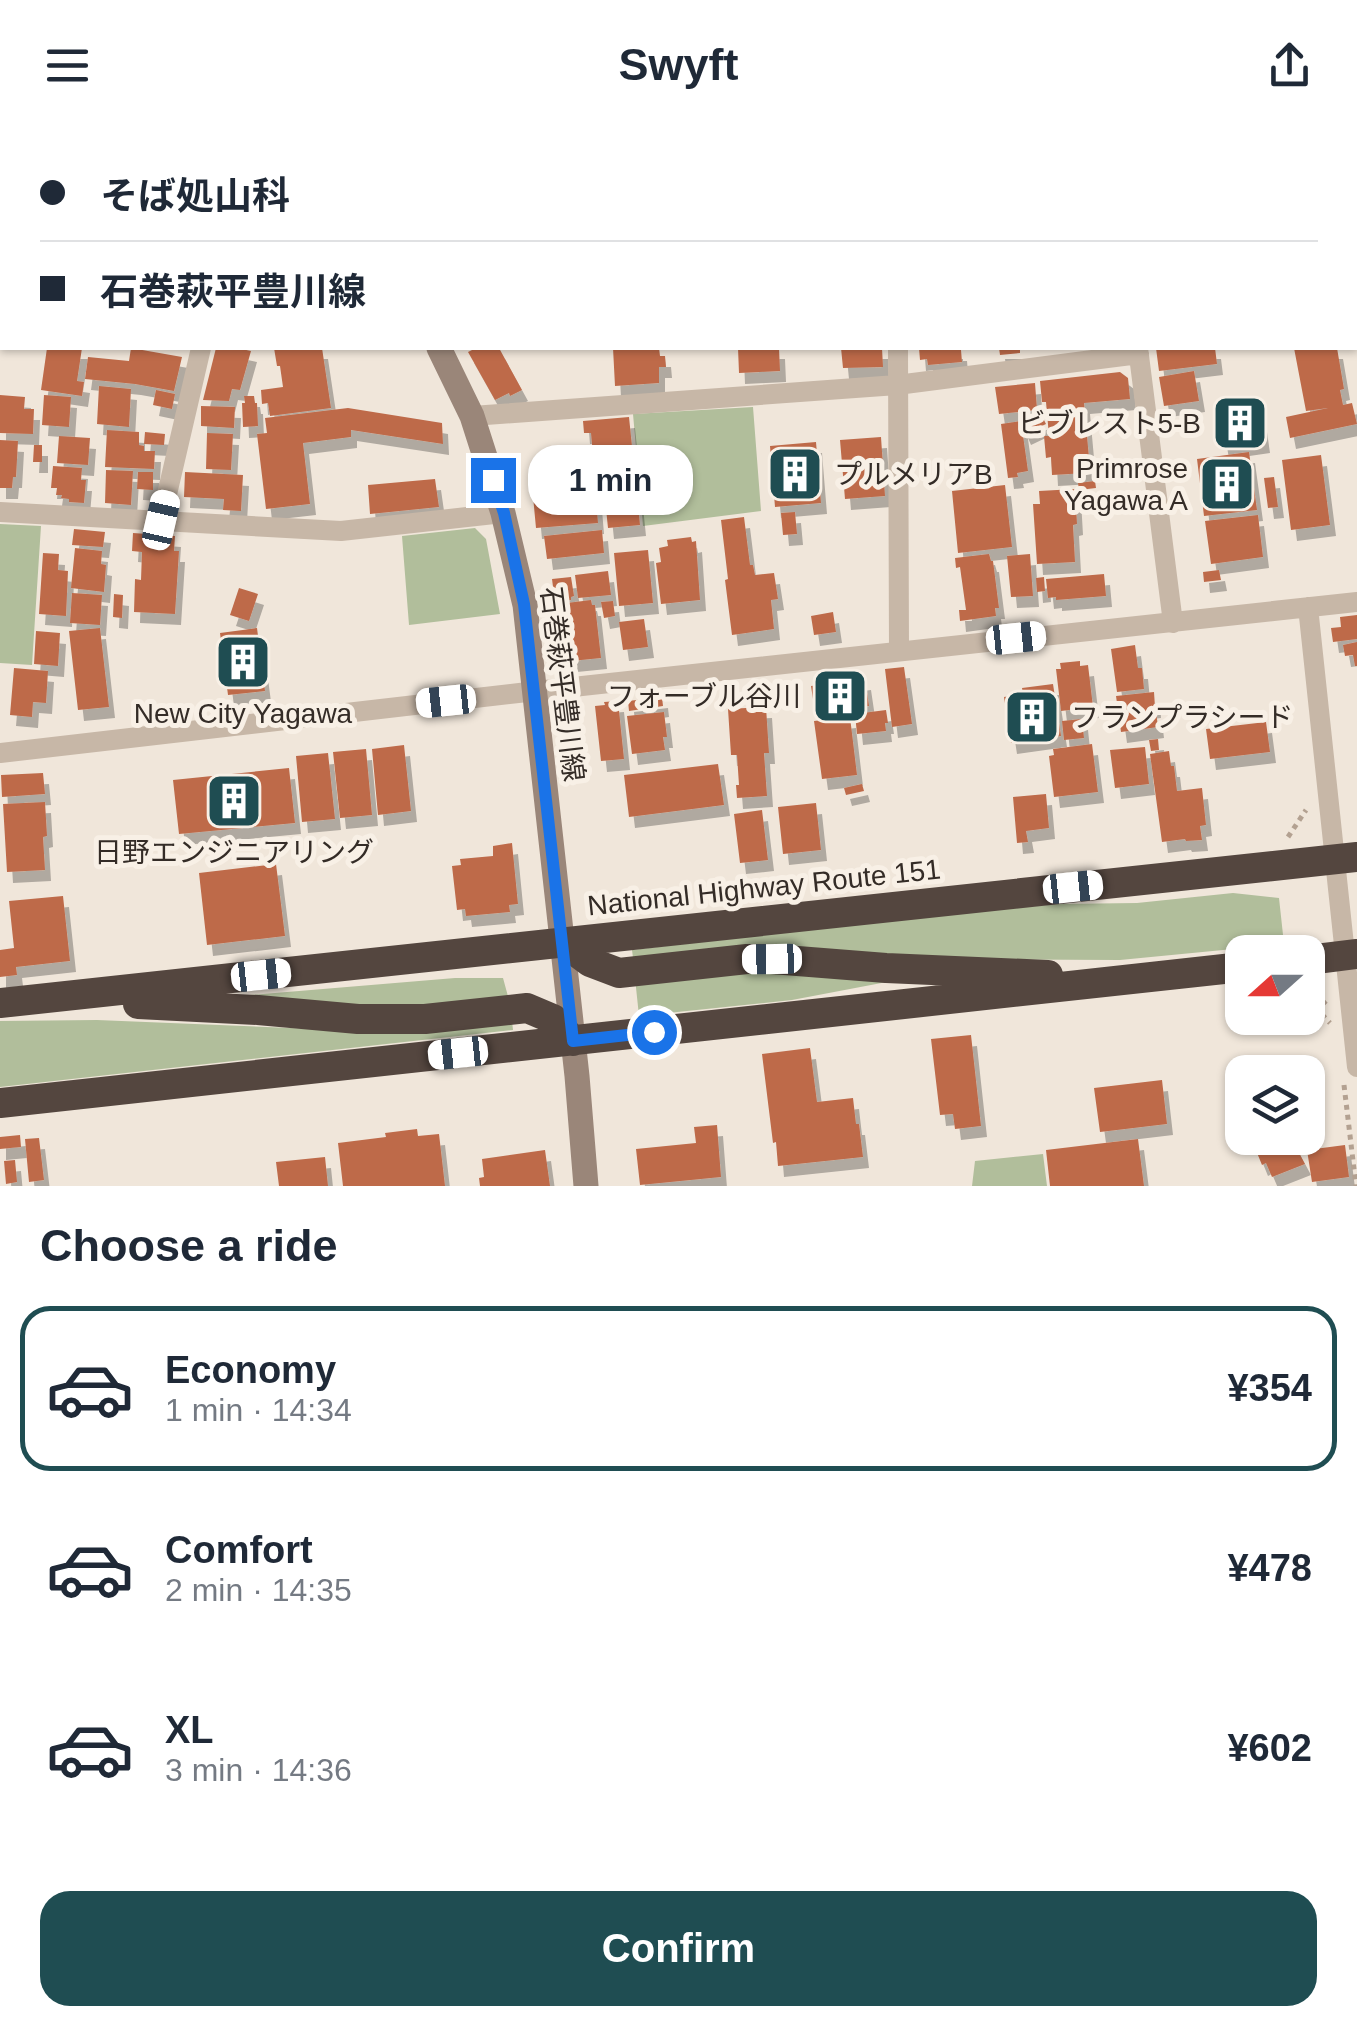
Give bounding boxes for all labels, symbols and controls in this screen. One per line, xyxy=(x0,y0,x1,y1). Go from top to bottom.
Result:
icon: menu xyxy=(40,38,95,93)
icon: share xyxy=(1262,38,1317,93)
text: Swyft xyxy=(618,39,739,90)
text: そば処山科 xyxy=(100,175,290,217)
text: 石巻萩平豊川線 xyxy=(100,271,366,313)
building icon: ビブレスト5-B xyxy=(1210,393,1270,453)
place label: ビブレスト5-B xyxy=(1017,408,1201,439)
building icon: プルメリアB xyxy=(765,444,825,504)
callout: 1 min xyxy=(528,445,693,515)
place label: Primrose Yagawa A xyxy=(1064,453,1188,516)
building icon: Primrose Yagawa A xyxy=(1197,454,1257,514)
route end xyxy=(471,458,516,503)
place label: プルメリアB xyxy=(834,459,993,490)
text: 1 min xyxy=(569,462,652,498)
car xyxy=(140,487,182,553)
street label: 石巻萩平豊川線 xyxy=(535,585,590,783)
car xyxy=(985,620,1047,656)
building icon: New City Yagawa xyxy=(213,632,273,692)
building icon: フォーブル谷川 xyxy=(810,666,870,726)
place label: フォーブル谷川 xyxy=(607,681,801,712)
car xyxy=(415,683,477,719)
building icon: フランプラシード xyxy=(1002,687,1062,747)
place label: New City Yagawa xyxy=(134,698,353,729)
place label: フランプラシード xyxy=(1071,702,1294,733)
building icon: 日野エンジニアリング xyxy=(204,771,264,831)
place label: 日野エンジニアリング xyxy=(94,837,374,868)
street label: National Highway Route 151 xyxy=(586,854,942,921)
car xyxy=(1042,869,1104,905)
north arrow xyxy=(1225,935,1325,1035)
map controls xyxy=(1225,935,1325,1155)
car xyxy=(742,943,802,975)
car xyxy=(230,957,292,993)
route start xyxy=(632,1010,677,1055)
car xyxy=(427,1035,489,1071)
button: layers xyxy=(1225,1055,1325,1155)
text: Choose a ride xyxy=(40,1220,338,1271)
icon: car xyxy=(45,1344,135,1434)
text: Economy xyxy=(165,1349,336,1391)
text: ¥354 xyxy=(1227,1367,1312,1409)
text: 1 min · 14:34 xyxy=(165,1392,352,1428)
icon: car xyxy=(45,1524,135,1614)
text: Comfort xyxy=(165,1529,313,1571)
text: ¥478 xyxy=(1227,1547,1312,1589)
text: 2 min · 14:35 xyxy=(165,1572,352,1608)
icon: car xyxy=(45,1704,135,1794)
text: XL xyxy=(165,1709,214,1751)
text: ¥602 xyxy=(1227,1727,1312,1769)
text: 3 min · 14:36 xyxy=(165,1752,352,1788)
button: Confirm xyxy=(40,1891,1317,2006)

